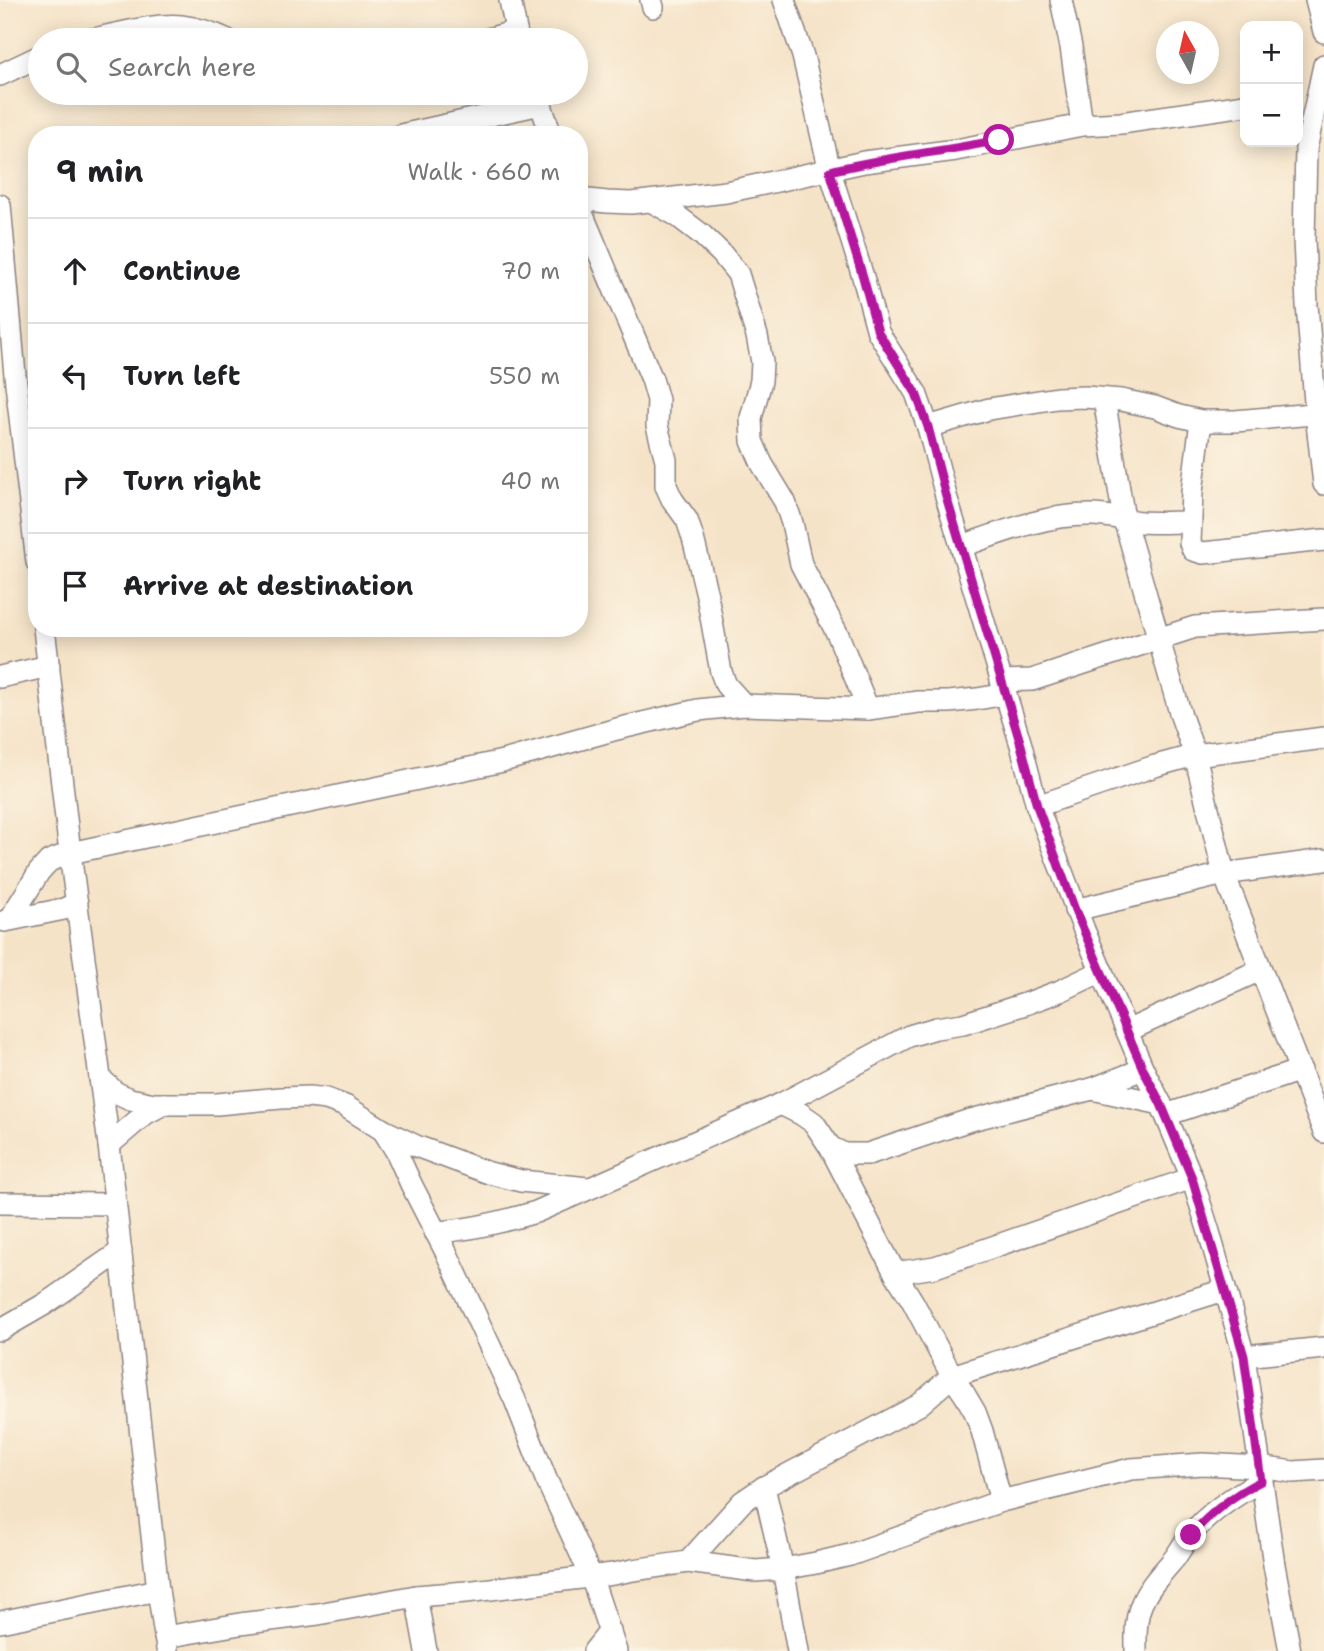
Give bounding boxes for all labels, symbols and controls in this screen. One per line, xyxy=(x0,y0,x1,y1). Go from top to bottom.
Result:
north arrow xyxy=(1156,21,1219,84)
map controls xyxy=(1240,21,1303,147)
button: + xyxy=(1240,21,1303,84)
search box xyxy=(28,28,588,105)
icon: search xyxy=(52,48,90,86)
text: Search here xyxy=(108,49,257,84)
button: − xyxy=(1240,84,1303,147)
route start xyxy=(983,124,1014,155)
text: 9 min xyxy=(56,151,143,192)
text: Walk · 660 m xyxy=(407,157,560,187)
icon: ahead xyxy=(56,252,94,290)
text: Continue xyxy=(123,253,241,288)
text: 70 m xyxy=(501,256,560,286)
icon: left xyxy=(56,357,94,395)
text: Turn left xyxy=(123,358,240,393)
text: 550 m xyxy=(489,361,560,391)
icon: right xyxy=(56,462,94,500)
text: Turn right xyxy=(123,463,261,498)
text: 40 m xyxy=(500,466,560,496)
icon: arrive xyxy=(56,567,94,605)
text: Arrive at destination xyxy=(123,568,413,603)
route end xyxy=(1175,1519,1206,1550)

